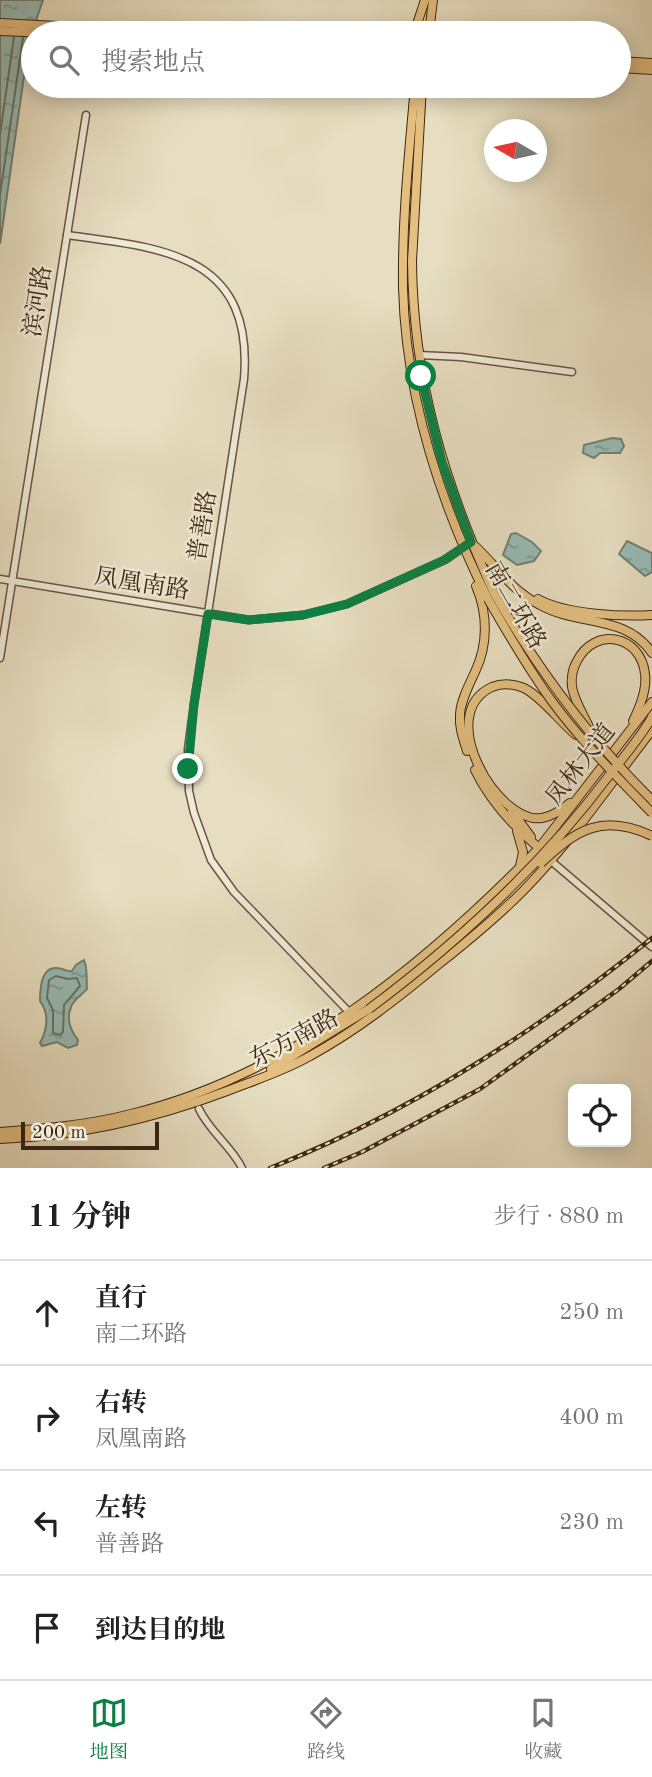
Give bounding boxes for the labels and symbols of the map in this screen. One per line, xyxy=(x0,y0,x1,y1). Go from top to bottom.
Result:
north arrow xyxy=(484,119,547,182)
street label: 滨河路 xyxy=(19,263,56,339)
route start xyxy=(405,360,436,391)
street label: 普善路 xyxy=(184,488,221,564)
street label: 南二环路 xyxy=(480,557,551,654)
street label: 凤凰南路 xyxy=(92,563,191,604)
street label: 凤林大道 xyxy=(540,718,621,810)
route end xyxy=(172,753,203,784)
street label: 东方南路 xyxy=(246,1004,343,1073)
scale bar xyxy=(21,1119,159,1151)

